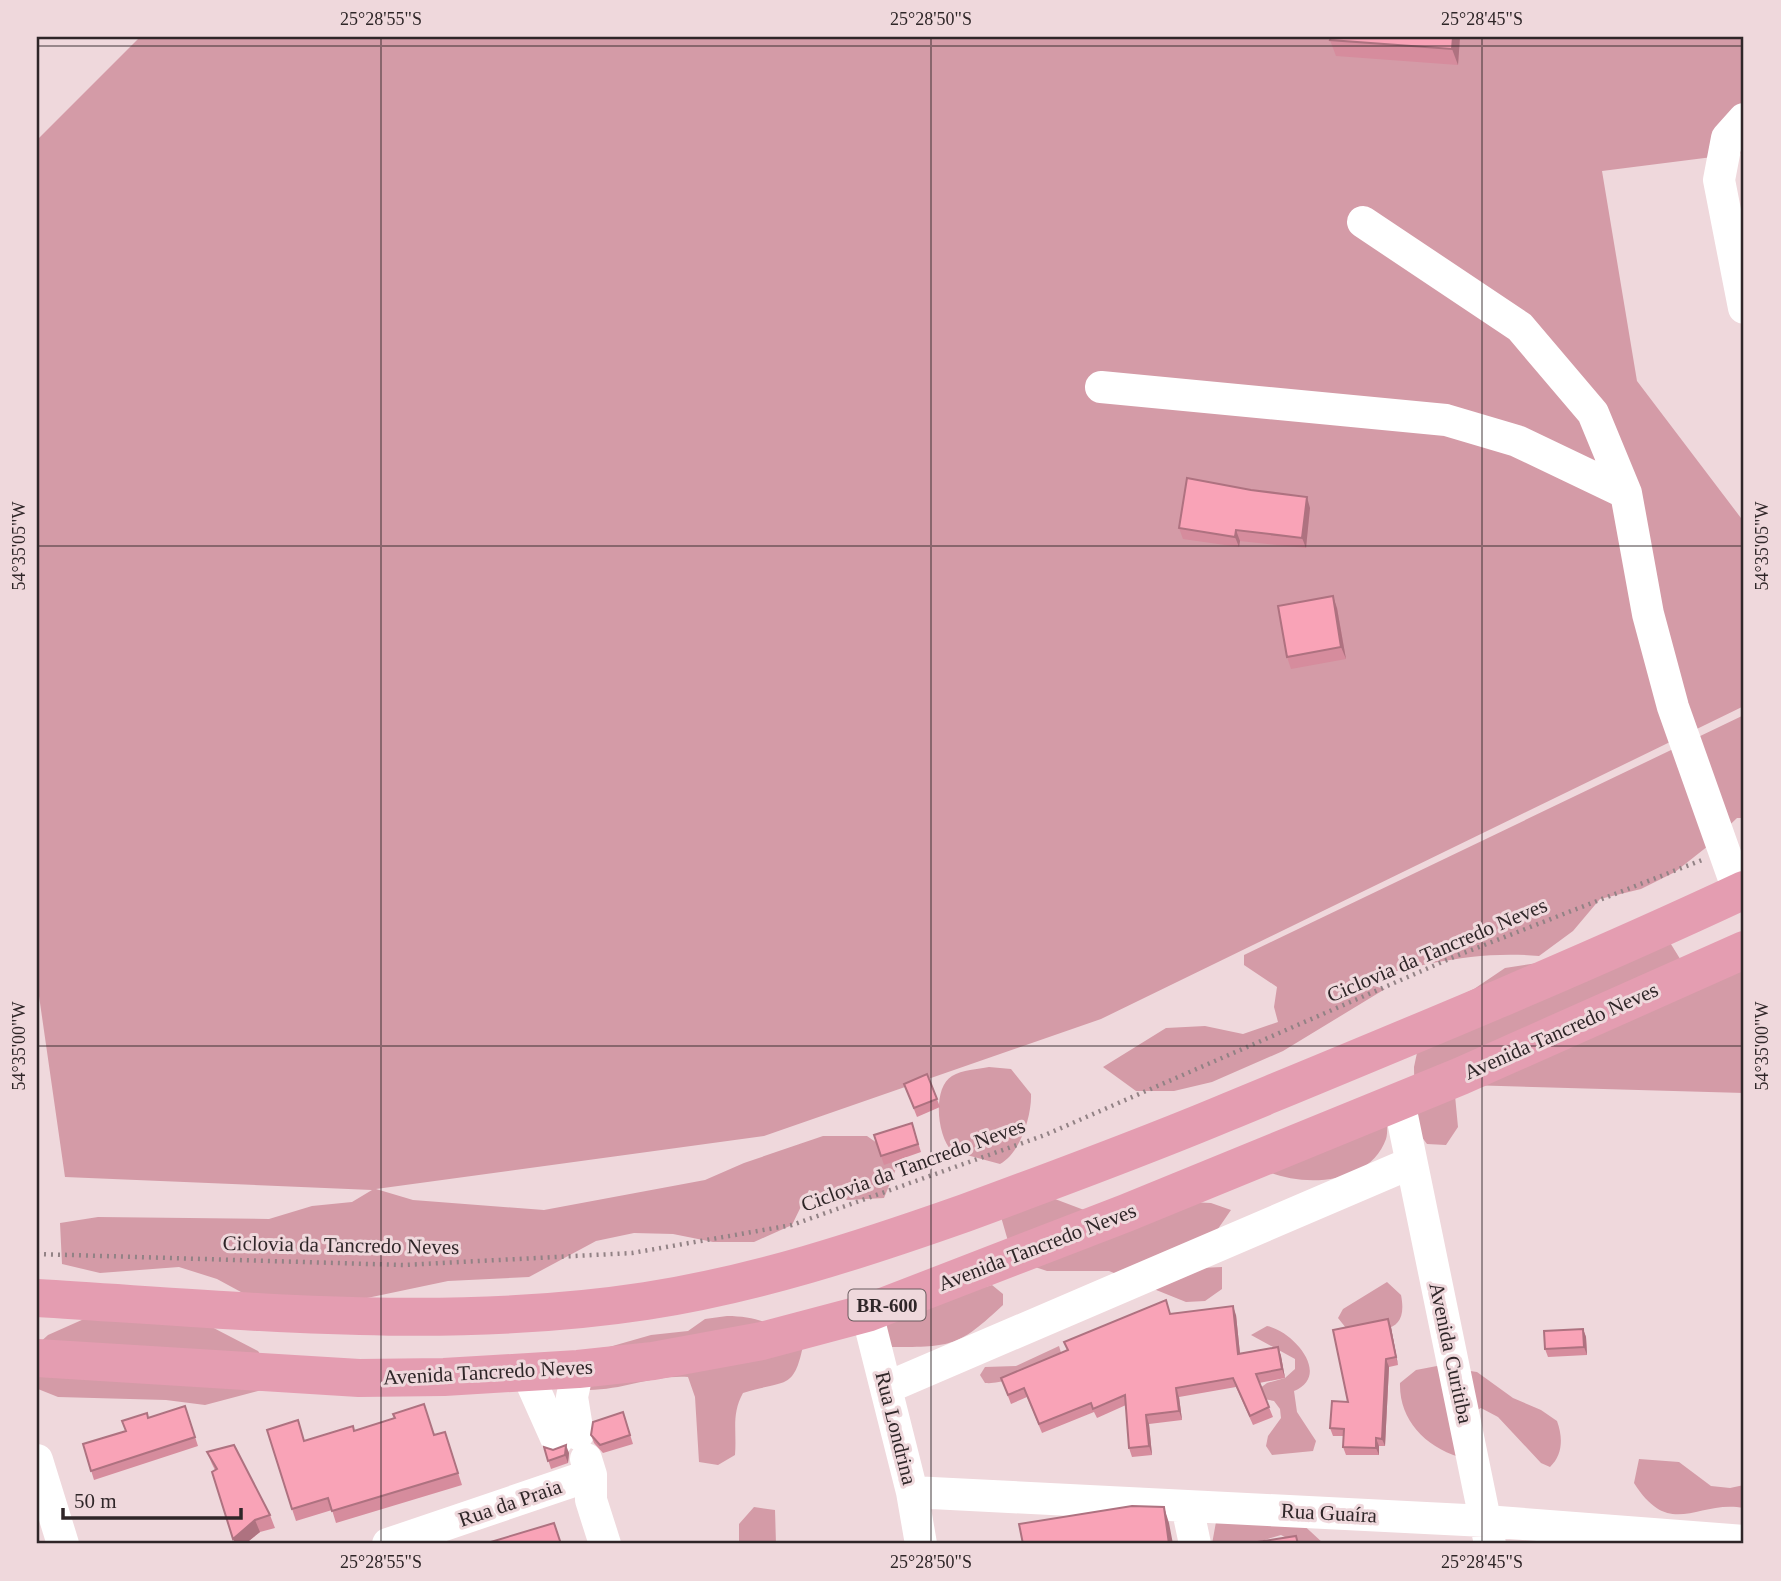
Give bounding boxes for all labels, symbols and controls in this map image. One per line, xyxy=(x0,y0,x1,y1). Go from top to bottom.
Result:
text: 25°28'55"S xyxy=(340,9,422,29)
text: 25°28'50"S xyxy=(890,9,972,29)
text: 25°28'45"S xyxy=(1441,9,1523,29)
text: 54°35'05"W xyxy=(9,502,29,590)
text: 54°35'05"W xyxy=(1752,502,1772,590)
street label: Ciclovia da Tancredo Neves xyxy=(1323,893,1551,1007)
street label: Avenida Tancredo Neves xyxy=(1460,977,1662,1085)
text: 54°35'00"W xyxy=(9,1002,29,1090)
text: 54°35'00"W xyxy=(1752,1002,1772,1090)
street label: Ciclovia da Tancredo Neves xyxy=(798,1113,1028,1217)
street label: Avenida Tancredo Neves xyxy=(935,1198,1139,1296)
street label: Ciclovia da Tancredo Neves xyxy=(222,1231,460,1259)
street label: Avenida Curitiba xyxy=(1424,1280,1478,1426)
road number: BR-600 xyxy=(848,1289,926,1320)
street label: Avenida Tancredo Neves xyxy=(383,1355,593,1389)
street label: Rua Londrina xyxy=(870,1369,922,1488)
street label: Rua da Praia xyxy=(455,1474,565,1532)
scale bar xyxy=(63,1476,242,1520)
text: 50 m xyxy=(74,1489,117,1513)
street label: Rua Guaíra xyxy=(1280,1498,1378,1528)
text: 25°28'55"S xyxy=(340,1552,422,1572)
text: 25°28'50"S xyxy=(890,1552,972,1572)
text: 25°28'45"S xyxy=(1441,1552,1523,1572)

